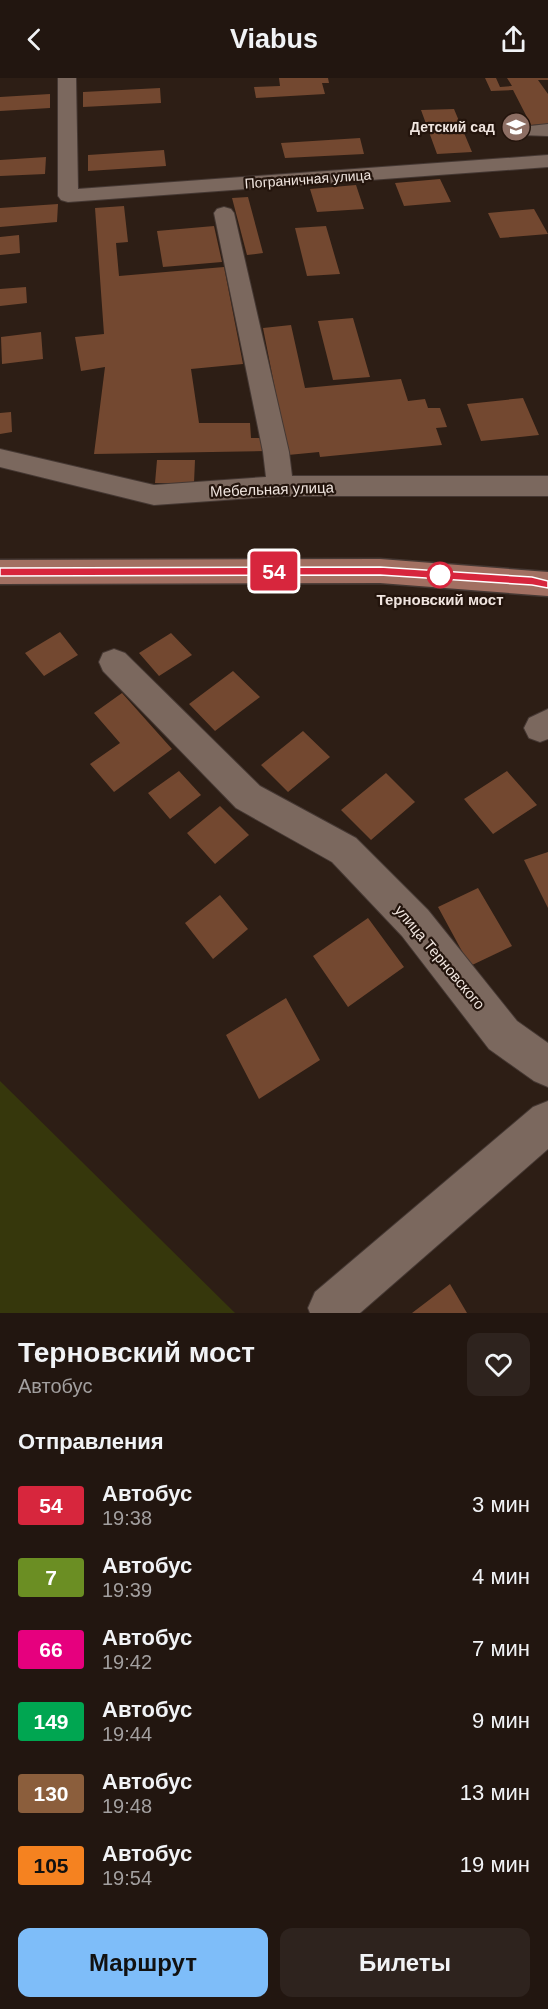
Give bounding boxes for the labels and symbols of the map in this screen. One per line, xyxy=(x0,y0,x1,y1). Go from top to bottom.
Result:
school or university icon: Детский сад xyxy=(500,111,532,143)
place label: Детский сад xyxy=(410,119,495,135)
street label: Пограничная улица xyxy=(244,167,372,191)
street label: Мебельная улица xyxy=(210,478,335,500)
line badge: 54 xyxy=(247,552,301,590)
marker: Терновский мост xyxy=(427,562,453,588)
place label: Терновский мост xyxy=(376,591,504,608)
street label: улица Терновского xyxy=(391,901,489,1013)

